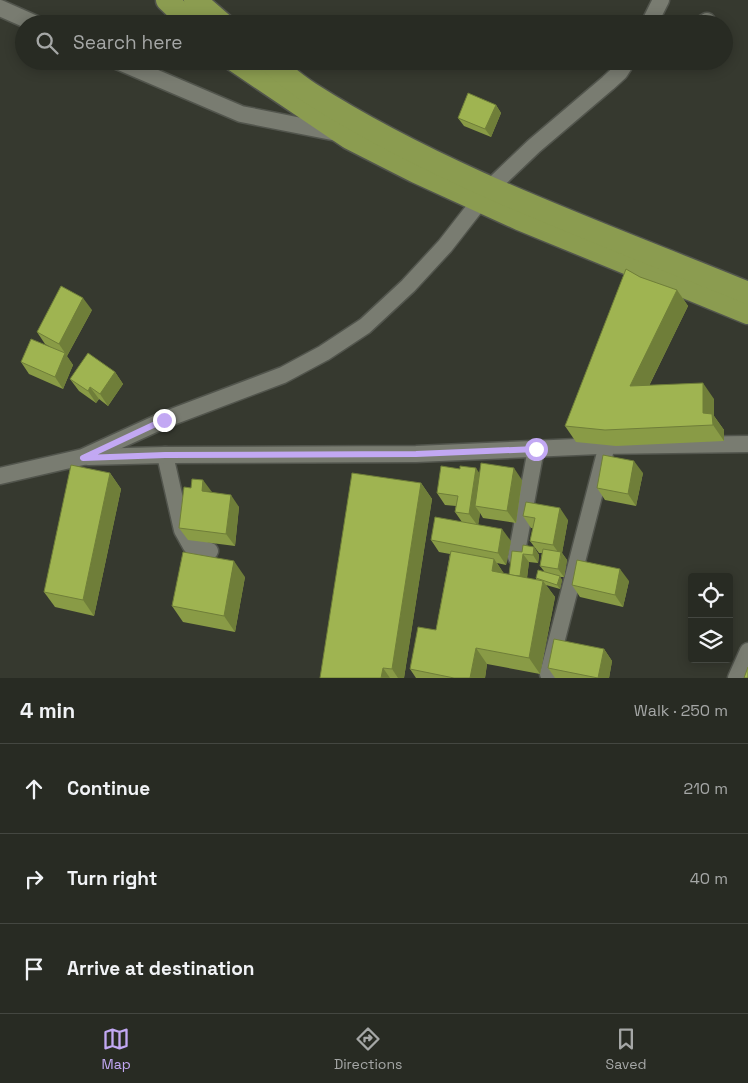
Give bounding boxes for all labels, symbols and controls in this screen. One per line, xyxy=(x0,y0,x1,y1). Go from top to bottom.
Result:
search box xyxy=(15,15,733,70)
icon: search xyxy=(33,29,61,57)
text: Search here xyxy=(73,30,183,55)
route end xyxy=(153,409,176,432)
route start xyxy=(525,438,548,461)
map controls xyxy=(688,573,733,663)
button: locate xyxy=(688,573,733,618)
button: layers xyxy=(688,618,733,663)
text: 4 min xyxy=(20,697,75,724)
text: Walk · 250 m xyxy=(634,700,728,721)
icon: ahead xyxy=(20,775,48,803)
text: Continue xyxy=(67,776,150,801)
text: 210 m xyxy=(684,778,728,799)
icon: right xyxy=(20,865,48,893)
text: Turn right xyxy=(67,866,157,891)
text: 40 m xyxy=(690,868,728,889)
icon: arrive xyxy=(20,955,48,983)
text: Arrive at destination xyxy=(67,956,255,981)
tab: Map xyxy=(102,1025,131,1073)
tab: Directions xyxy=(334,1025,402,1073)
tab: Saved xyxy=(606,1025,646,1073)

